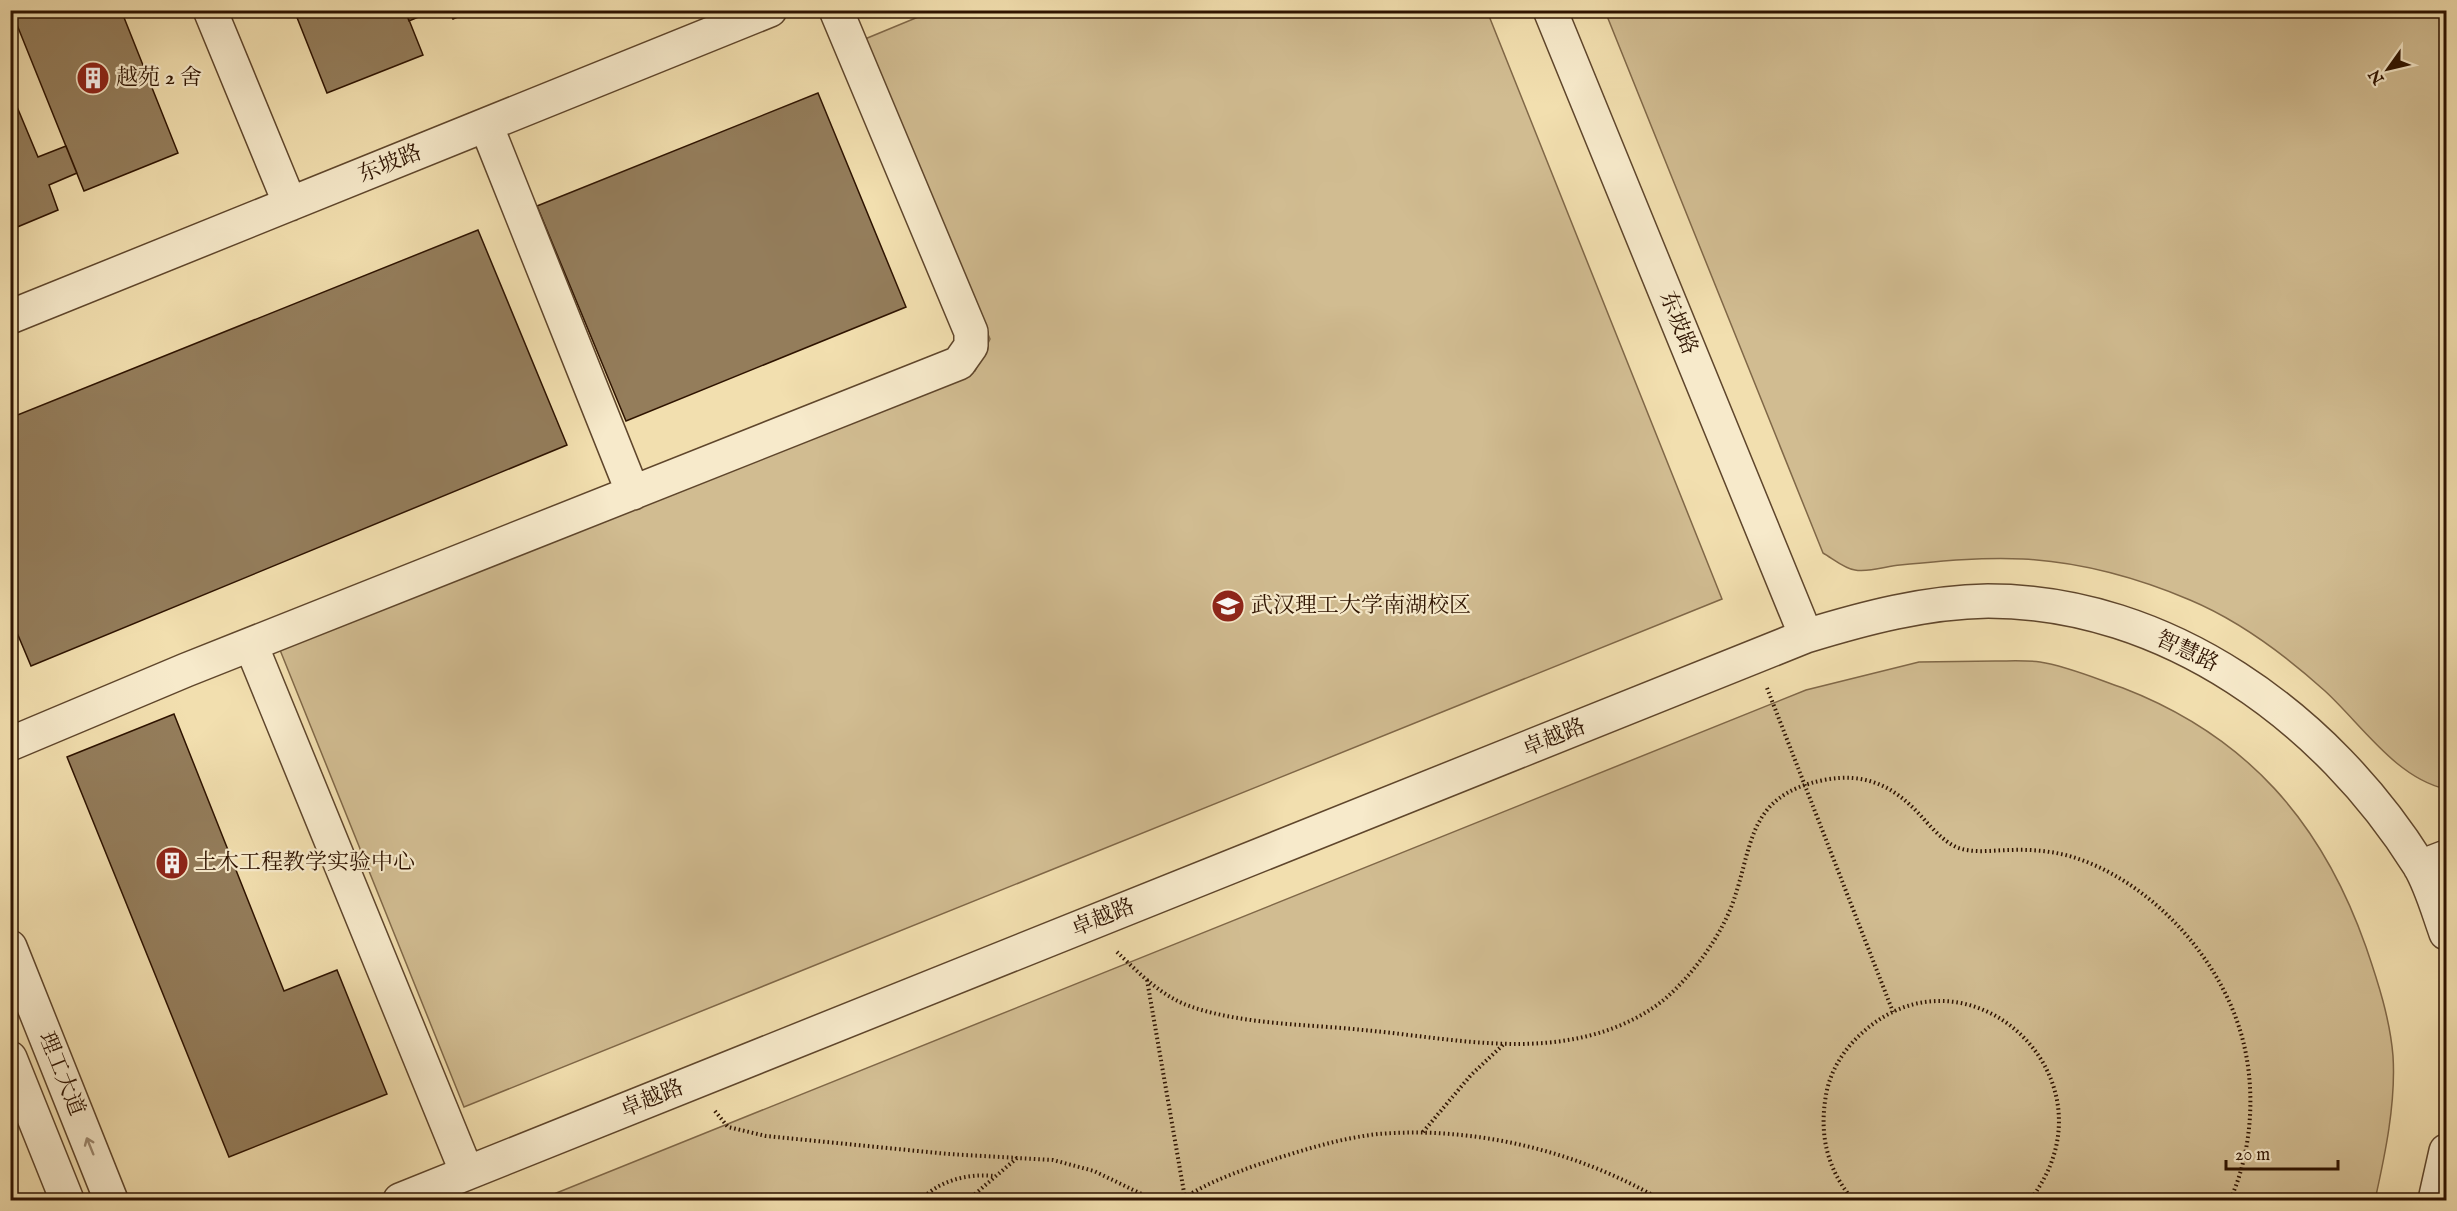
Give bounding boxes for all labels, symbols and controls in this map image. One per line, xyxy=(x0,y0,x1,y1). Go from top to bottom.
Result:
north arrow xyxy=(2358,39,2418,99)
building icon: 越苑 2 舍 xyxy=(75,60,111,96)
place label: 越苑 2 舍 xyxy=(116,64,202,92)
text: N xyxy=(2365,65,2390,88)
street label: 东坡路 xyxy=(354,139,426,189)
street label: 东坡路 xyxy=(1653,287,1703,359)
school or university icon: 武汉理工大学南湖校区 xyxy=(1210,588,1246,624)
place label: 武汉理工大学南湖校区 xyxy=(1251,592,1471,620)
street label: 智慧路 xyxy=(2151,625,2223,679)
street label: 卓越路 xyxy=(1518,713,1590,763)
building icon: 土木工程教学实验中心 xyxy=(154,845,190,881)
place label: 土木工程教学实验中心 xyxy=(195,849,415,877)
street label: 卓越路 xyxy=(1067,893,1139,943)
street label: 理工大道 xyxy=(32,1028,90,1120)
street label: 卓越路 xyxy=(616,1074,688,1124)
scale bar xyxy=(2226,1133,2338,1171)
one-way arrow xyxy=(83,1137,94,1156)
text: 20 m xyxy=(2235,1144,2270,1167)

